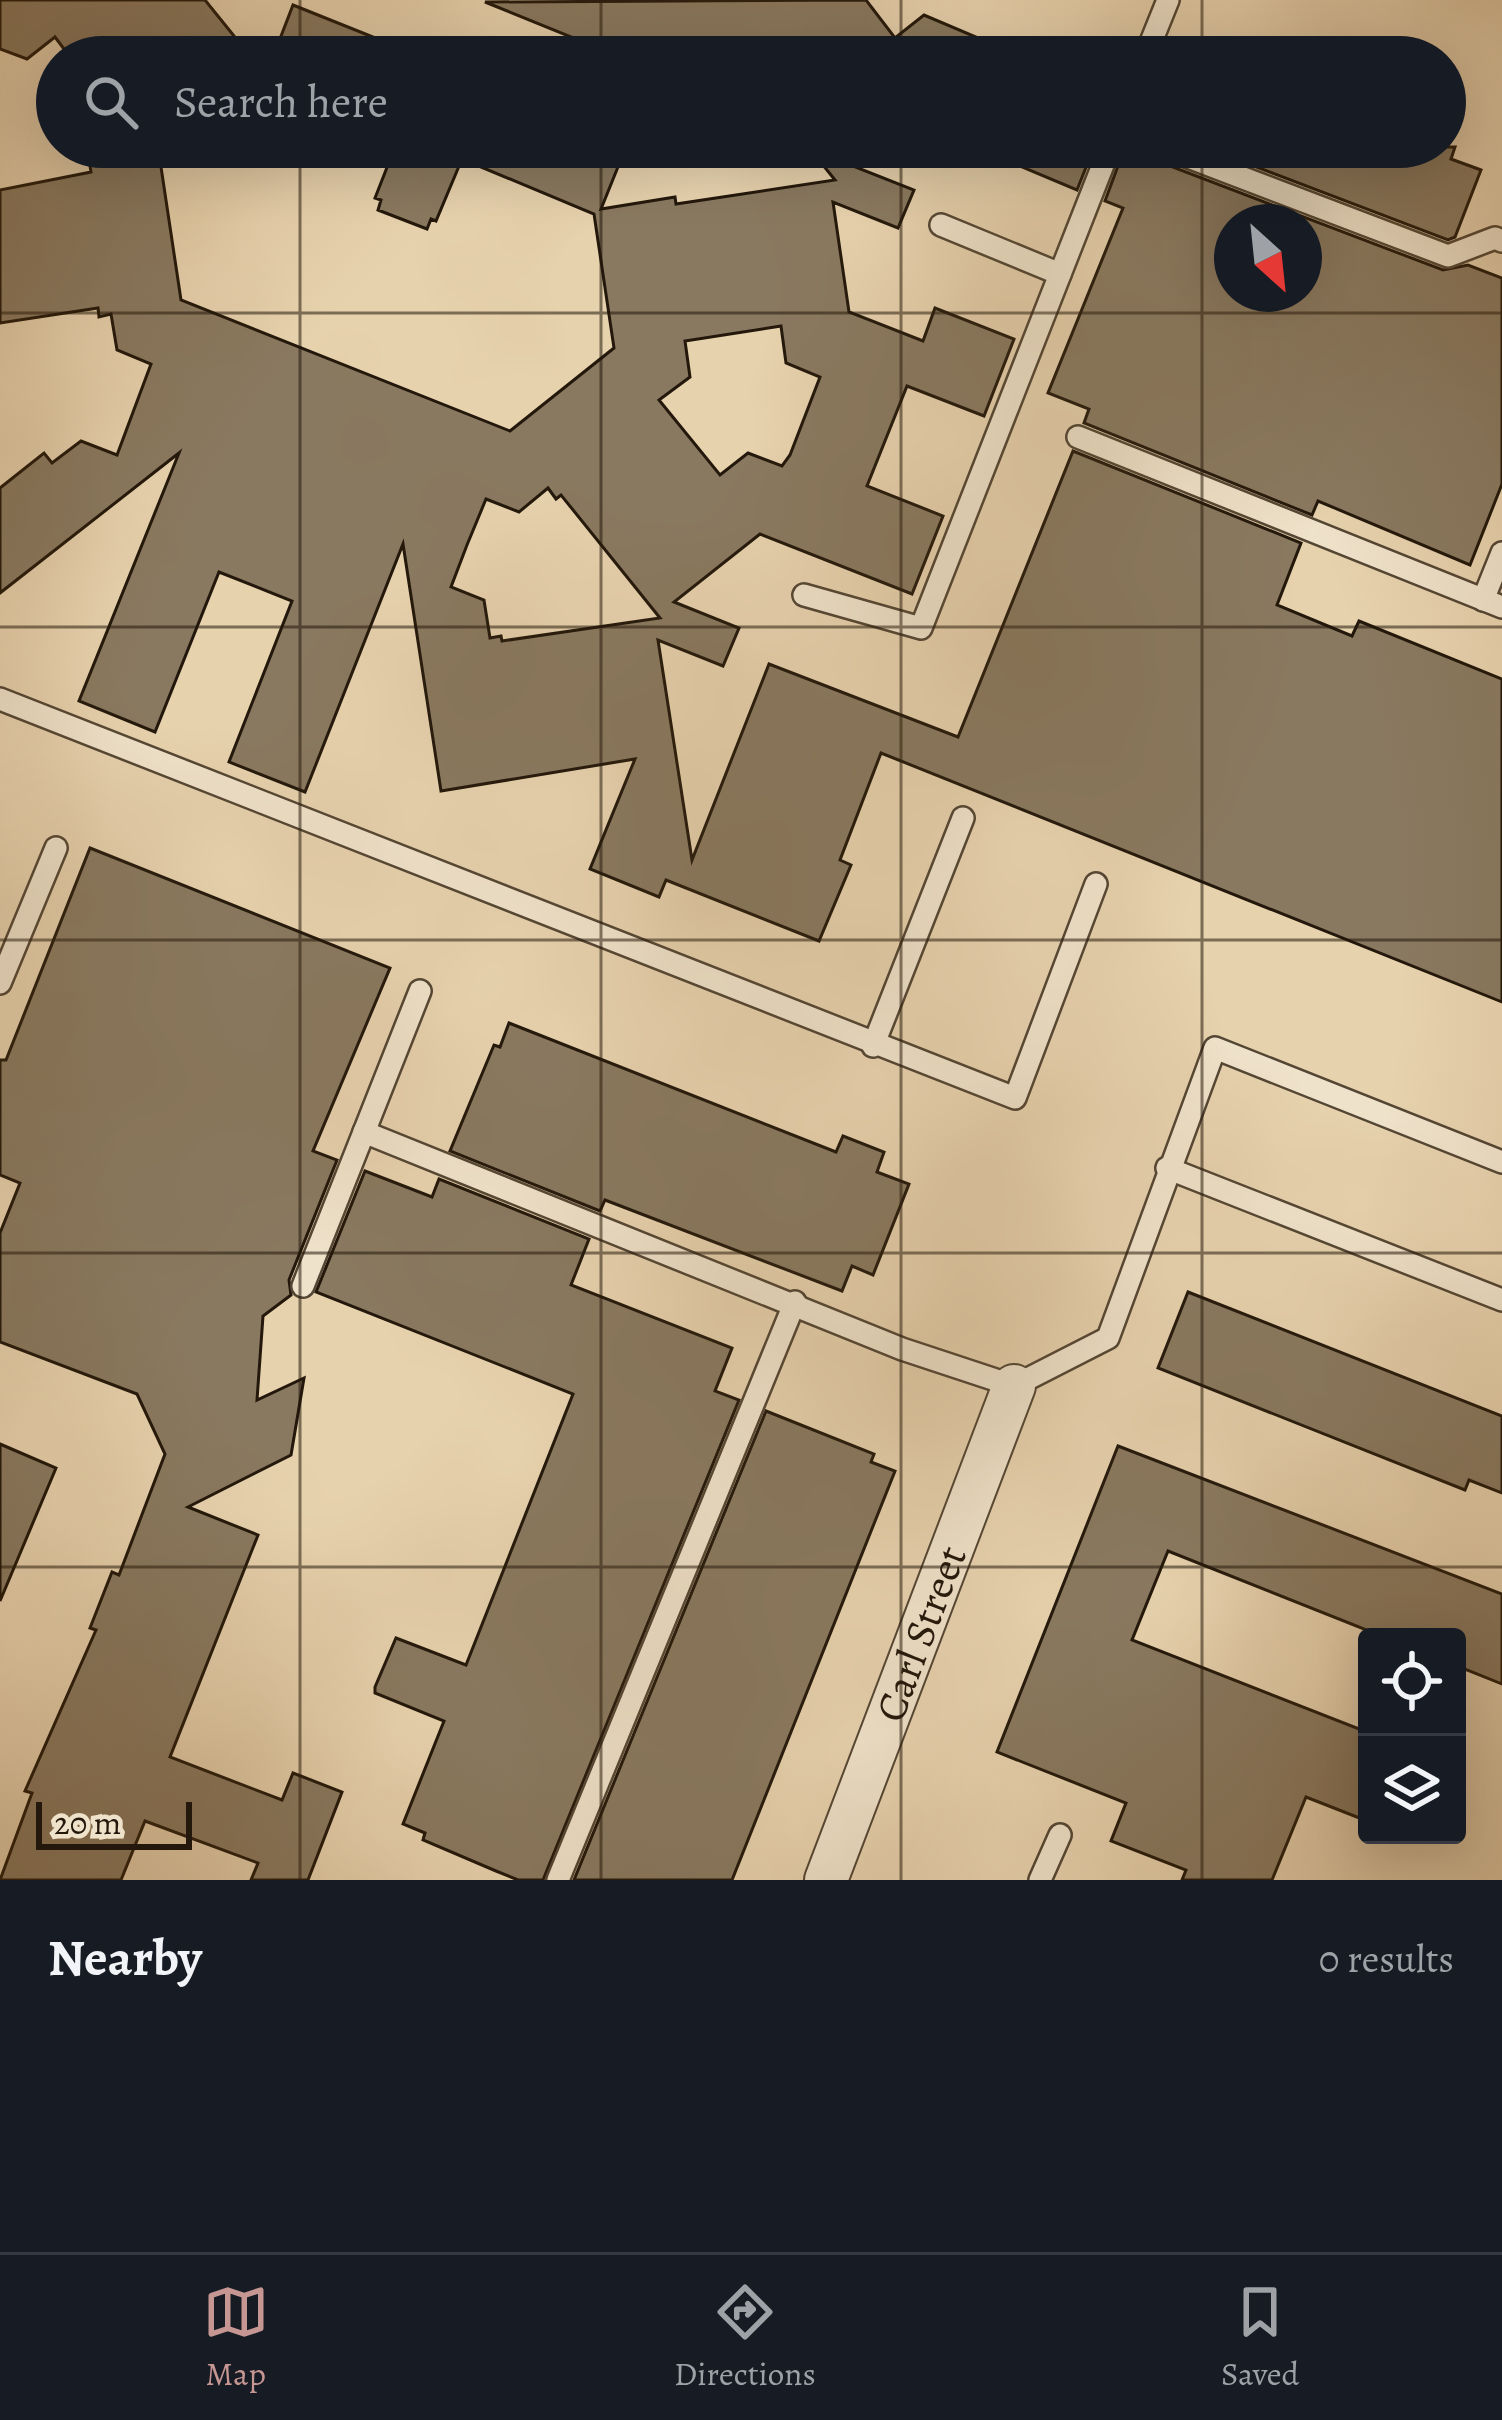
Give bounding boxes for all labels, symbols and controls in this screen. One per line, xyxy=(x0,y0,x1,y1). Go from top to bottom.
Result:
search box xyxy=(36,36,1466,168)
icon: search xyxy=(78,69,144,135)
text: Search here xyxy=(174,71,388,133)
north arrow xyxy=(1214,204,1322,312)
street label: Carl Street xyxy=(861,1537,980,1730)
map controls xyxy=(1358,1628,1466,1844)
button: locate xyxy=(1358,1628,1466,1736)
button: layers xyxy=(1358,1736,1466,1844)
scale bar xyxy=(36,1796,192,1849)
text: 20 m xyxy=(54,1800,121,1845)
text: Nearby xyxy=(48,1923,202,1993)
text: 0 results xyxy=(1319,1932,1454,1985)
tab: Map xyxy=(203,2279,269,2396)
tab: Directions xyxy=(674,2279,816,2396)
tab: Saved xyxy=(1221,2279,1299,2396)

